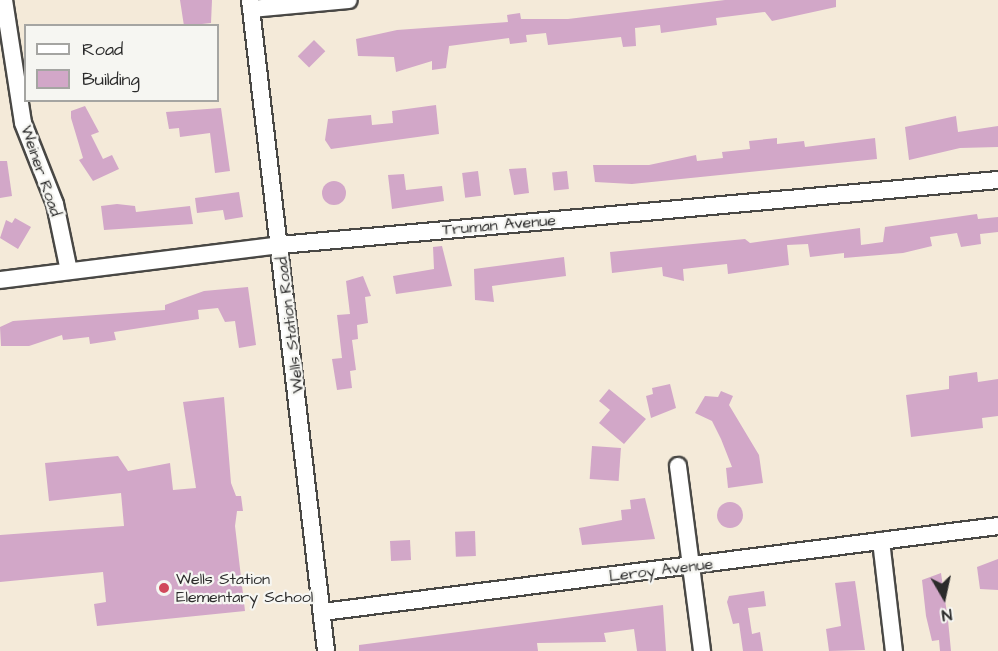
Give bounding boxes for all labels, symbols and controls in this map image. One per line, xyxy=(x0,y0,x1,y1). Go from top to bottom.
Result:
legend xyxy=(24,24,219,102)
text: Road xyxy=(82,37,123,62)
text: Building xyxy=(82,67,140,92)
street label: Weiner Road xyxy=(16,123,66,219)
street label: Truman Avenue xyxy=(441,210,557,240)
street label: Wells Station Road xyxy=(272,256,308,394)
street label: Leroy Avenue xyxy=(608,554,714,586)
north arrow xyxy=(914,567,974,627)
place label: Wells Station Elementary School xyxy=(176,569,313,607)
marker: Wells Station Elementary School xyxy=(157,581,171,595)
text: N xyxy=(940,603,953,626)

